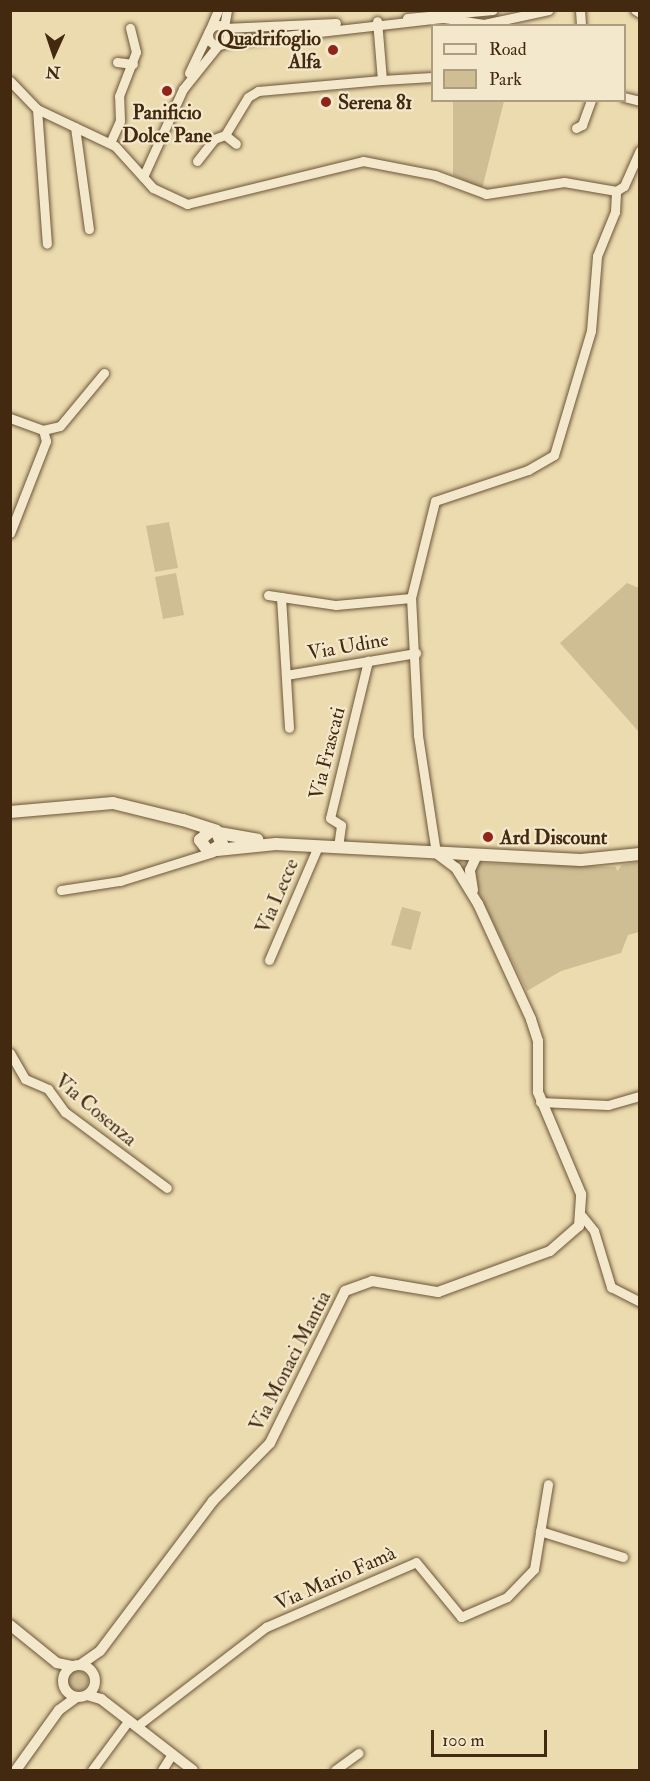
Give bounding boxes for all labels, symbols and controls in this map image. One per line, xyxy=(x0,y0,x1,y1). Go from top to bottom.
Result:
north arrow xyxy=(24,24,84,84)
legend xyxy=(431,24,626,102)
place label: Quadrifoglio Alfa xyxy=(217,27,321,74)
text: Road xyxy=(489,38,527,61)
marker: Quadrifoglio Alfa xyxy=(326,43,340,57)
text: N xyxy=(45,62,61,82)
text: Park xyxy=(489,68,522,91)
marker: Panificio Dolce Pane xyxy=(160,84,174,98)
place label: Serena 81 xyxy=(338,90,413,114)
marker: Serena 81 xyxy=(319,95,333,109)
place label: Panificio Dolce Pane xyxy=(122,100,212,147)
street label: Via Udine xyxy=(306,627,390,665)
street label: Via Frascati xyxy=(304,704,350,802)
place label: Ard Discount xyxy=(500,825,607,849)
marker: Ard Discount xyxy=(481,830,495,844)
street label: Via Lecce xyxy=(250,855,304,937)
street label: Via Cosenza xyxy=(50,1069,142,1151)
street label: Via Monaci Mantia xyxy=(244,1287,336,1435)
street label: Via Mario Famà xyxy=(271,1541,399,1615)
scale bar xyxy=(434,1718,550,1756)
text: 100 m xyxy=(442,1729,485,1752)

